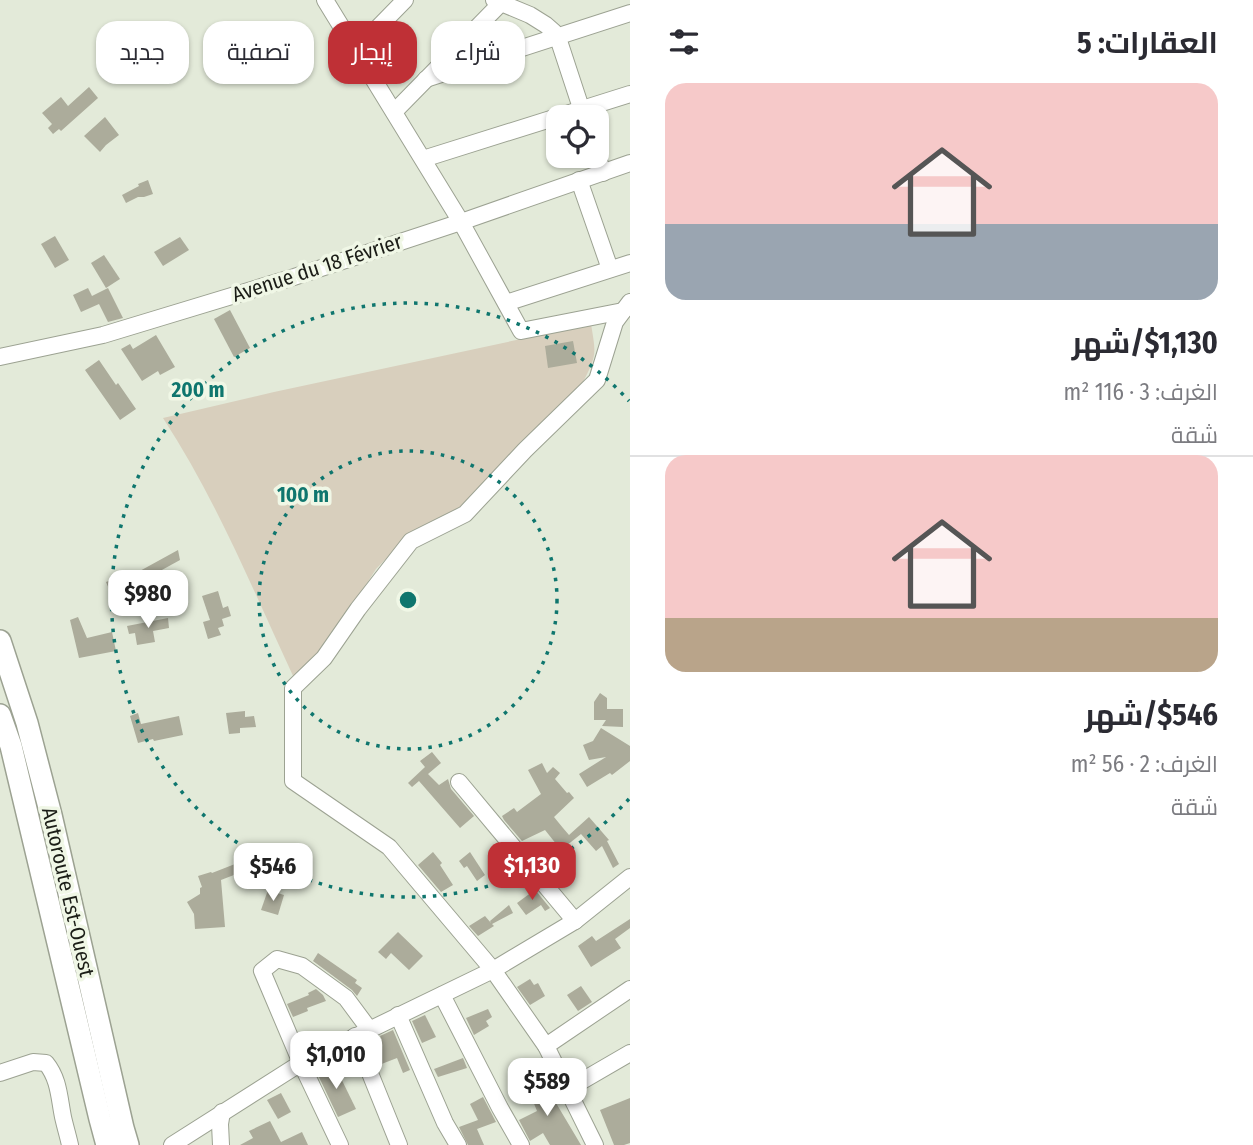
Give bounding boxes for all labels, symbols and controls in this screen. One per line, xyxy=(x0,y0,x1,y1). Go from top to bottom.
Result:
chip: جديد xyxy=(96,21,189,84)
chip: تصفية xyxy=(203,21,314,84)
chip: إيجار xyxy=(328,21,417,84)
chip: شراء xyxy=(431,21,525,84)
icon: filters xyxy=(665,23,703,61)
text: العقارات: 5 xyxy=(1077,25,1218,61)
map controls xyxy=(546,105,609,168)
button: locate xyxy=(546,105,609,168)
icon: home xyxy=(879,129,1005,255)
street label: Avenue du 18 Février xyxy=(229,228,406,308)
text: $1,130/شهر xyxy=(1072,325,1218,361)
text: 200 m xyxy=(170,377,225,403)
text: الغرف: 3 · 116 m² xyxy=(1064,378,1218,406)
text: شقة xyxy=(1171,421,1218,449)
text: 100 m xyxy=(277,482,329,508)
icon: home xyxy=(879,501,1005,627)
pin: $980 xyxy=(107,570,189,630)
text: $980 xyxy=(124,579,172,607)
centre of rings xyxy=(396,588,420,612)
text: $546/شهر xyxy=(1084,697,1218,733)
text: الغرف: 2 · 56 m² xyxy=(1071,750,1218,778)
text: شقة xyxy=(1171,793,1218,821)
street label: Autoroute Est-Ouest xyxy=(36,805,100,979)
pin: $1,130 xyxy=(475,842,589,902)
pin: $546 xyxy=(232,844,314,903)
text: $1,130 xyxy=(504,851,560,879)
text: $546 xyxy=(250,852,296,880)
pin: $1,010 xyxy=(279,1032,393,1091)
text: $1,010 xyxy=(306,1040,366,1068)
pin: $589 xyxy=(506,1058,588,1118)
text: $589 xyxy=(524,1067,570,1095)

